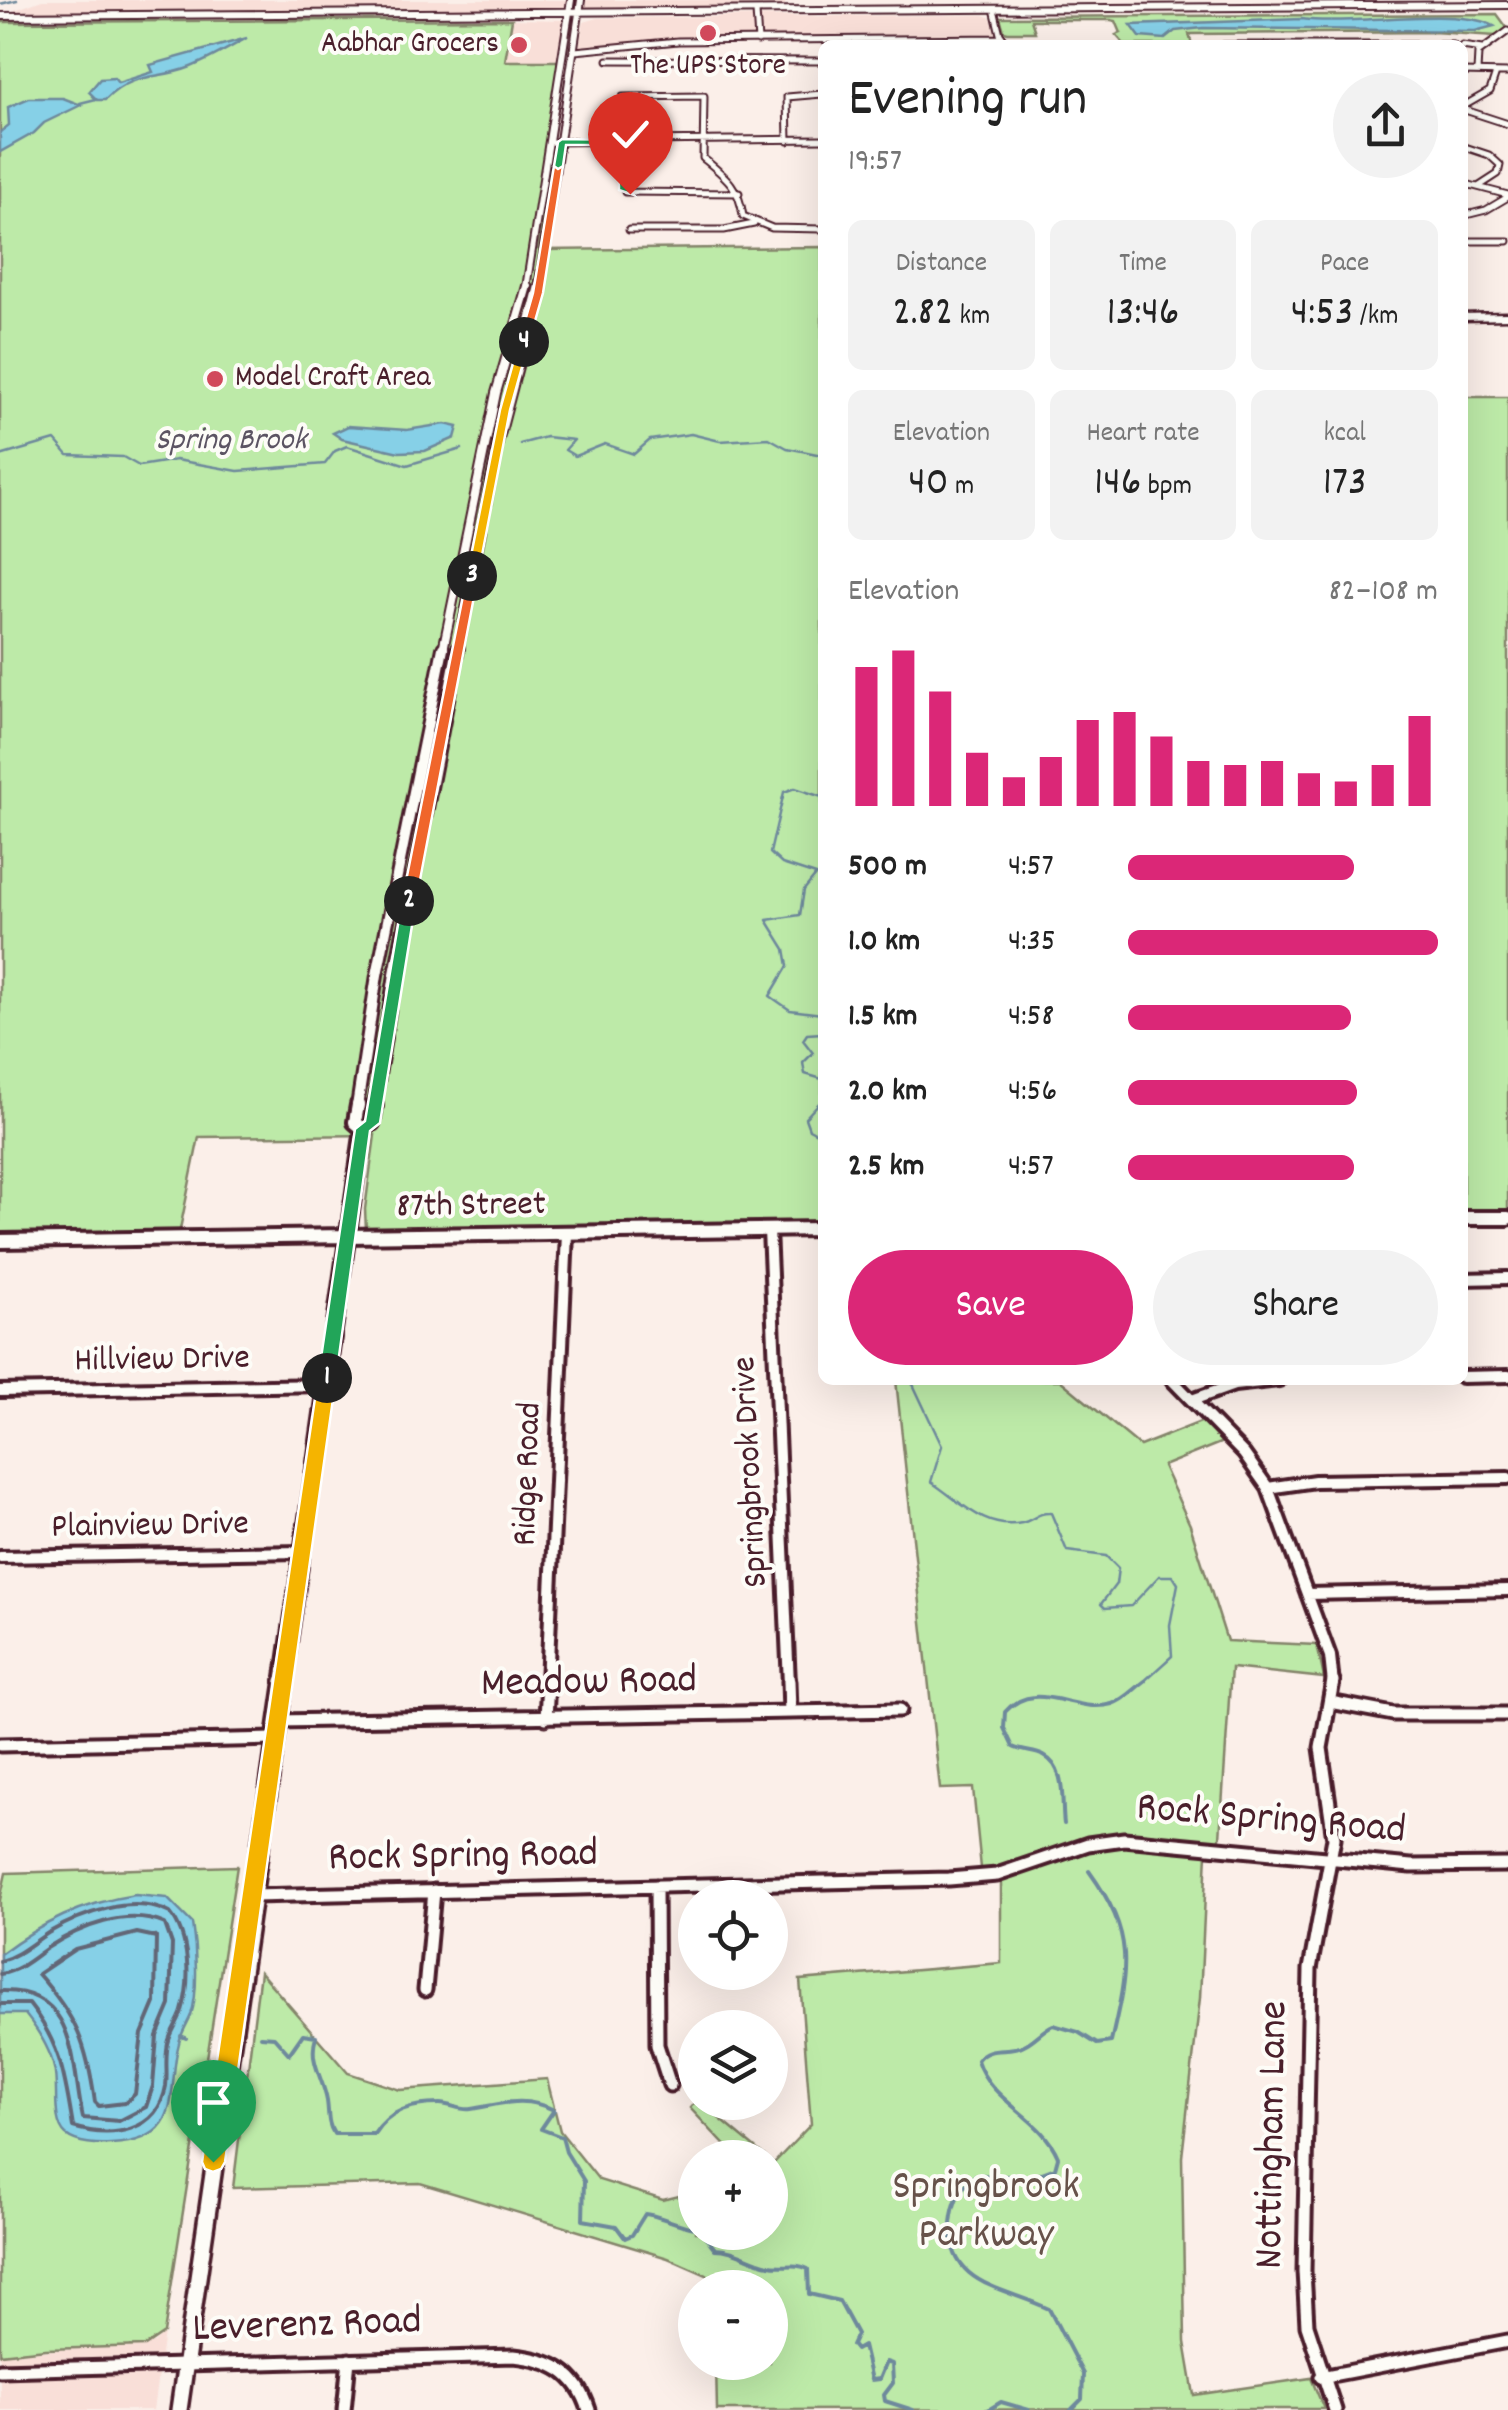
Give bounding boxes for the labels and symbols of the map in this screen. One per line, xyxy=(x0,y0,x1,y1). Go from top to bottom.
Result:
marker: The UPS Store xyxy=(697,22,719,44)
place label: Aabhar Grocers xyxy=(321,24,499,67)
marker: Aabhar Grocers xyxy=(508,34,530,56)
place label: The UPS Store xyxy=(630,46,786,89)
pin xyxy=(588,92,673,195)
pin: 4 xyxy=(499,317,549,367)
place label: Model Craft Area xyxy=(235,358,431,401)
marker: Model Craft Area xyxy=(204,368,226,390)
water label: Spring Brook xyxy=(155,419,310,465)
pin: 3 xyxy=(447,551,497,601)
pin: 2 xyxy=(384,876,434,926)
street label: 87th Street xyxy=(396,1181,546,1233)
street label: Hillview Drive xyxy=(74,1334,250,1388)
pin: 1 xyxy=(302,1353,352,1403)
street label: Springbrook Drive xyxy=(721,1355,783,1589)
street label: Ridge Road xyxy=(502,1401,556,1547)
street label: Plainview Drive xyxy=(51,1500,249,1554)
street label: Meadow Road xyxy=(480,1652,698,1716)
street label: Rock Spring Road xyxy=(1134,1779,1408,1863)
street label: Rock Spring Road xyxy=(328,1826,598,1890)
street label: Nottingham Lane xyxy=(1242,2000,1306,2270)
pin xyxy=(171,2060,256,2163)
park label: Springbrook Parkway xyxy=(892,2159,1080,2267)
street label: Leverenz Road xyxy=(191,2293,423,2361)

